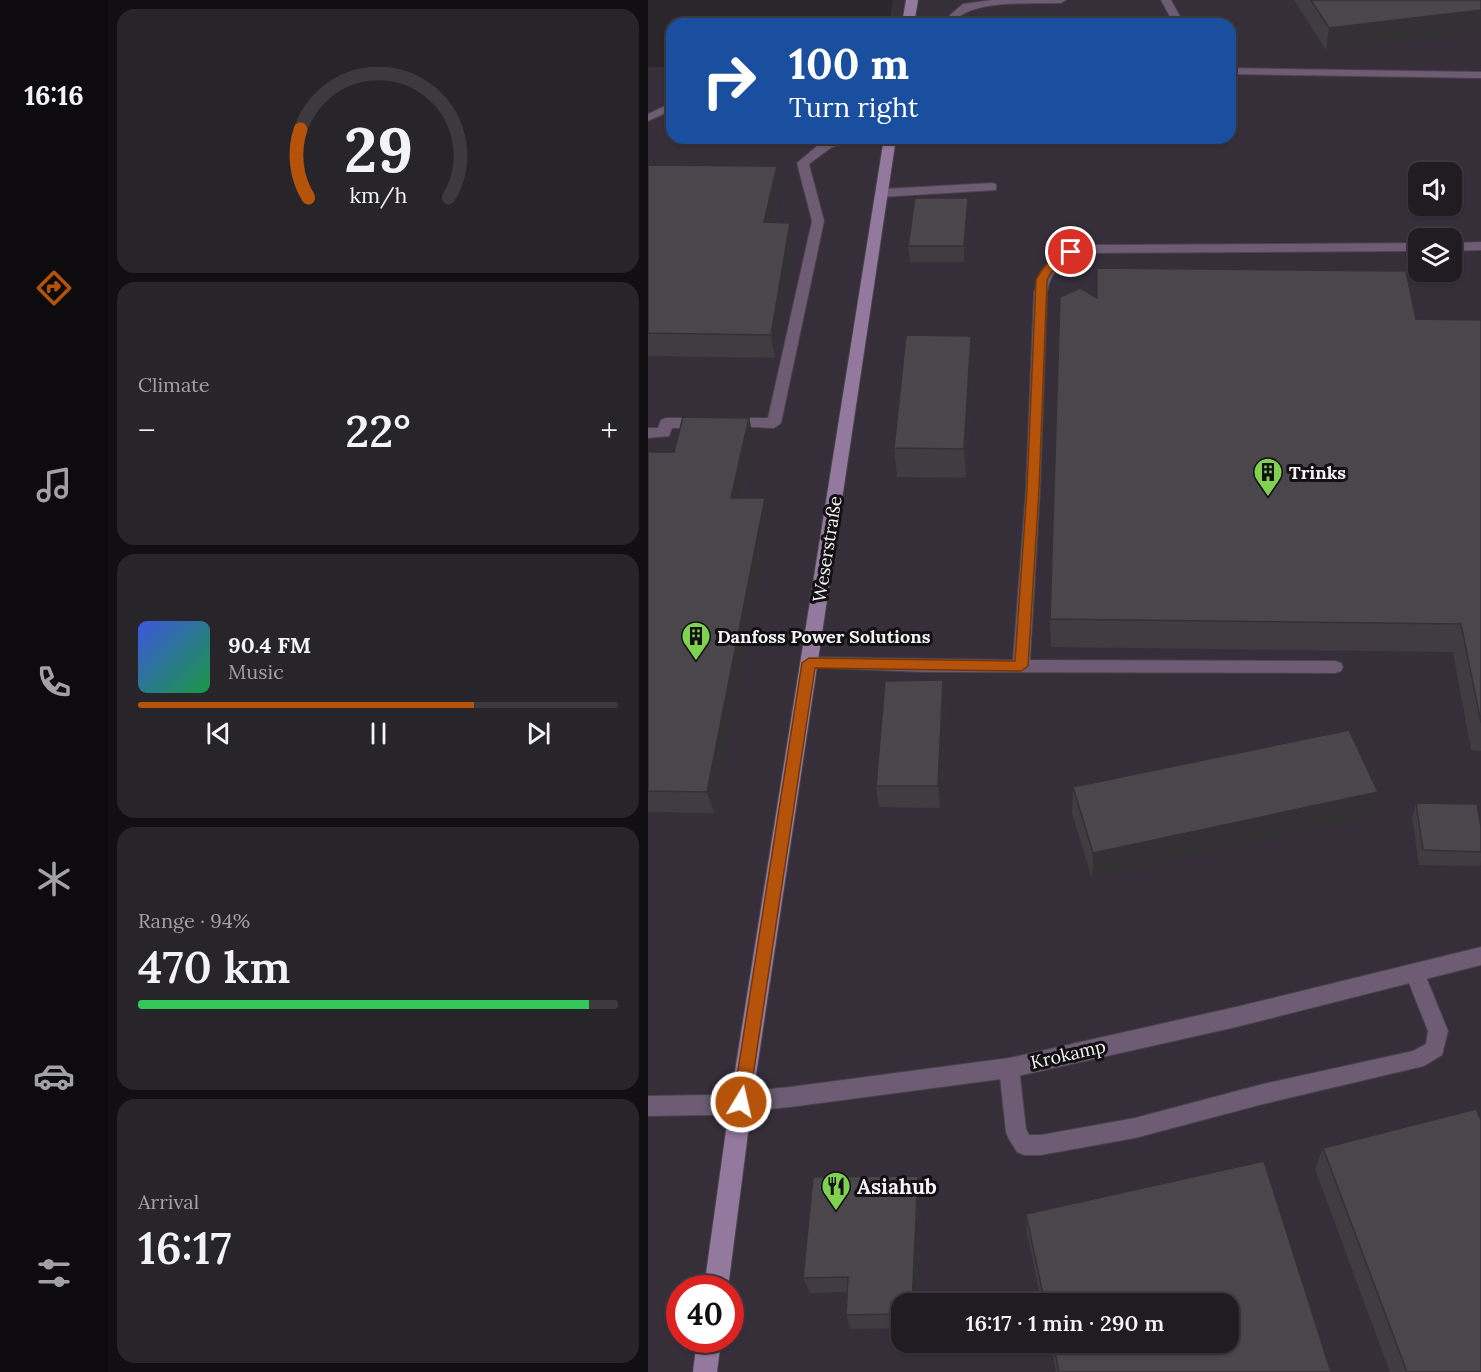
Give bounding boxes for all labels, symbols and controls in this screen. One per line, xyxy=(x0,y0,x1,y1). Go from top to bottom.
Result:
text: 100 m xyxy=(789,37,909,91)
icon: right xyxy=(690,42,768,120)
text: 16:16 xyxy=(24,78,84,112)
text: Turn right xyxy=(789,90,918,124)
text: 29 xyxy=(343,109,413,189)
map controls xyxy=(1408,162,1462,282)
button: sound xyxy=(1408,162,1462,216)
text: km/h xyxy=(349,181,407,209)
pin xyxy=(1045,226,1096,277)
button: layers xyxy=(1408,228,1462,282)
icon: arrive xyxy=(1054,235,1087,268)
icon: directions xyxy=(33,267,75,309)
text: Climate xyxy=(138,372,210,397)
text: 22° xyxy=(345,402,411,459)
text: − xyxy=(138,409,156,451)
text: + xyxy=(601,409,618,451)
building icon: Trinks xyxy=(1252,456,1284,498)
place label: Trinks xyxy=(1289,461,1346,484)
icon: music xyxy=(33,464,75,506)
street label: Weserstraße xyxy=(807,494,847,604)
building icon: Danfoss Power Solutions xyxy=(680,620,712,662)
place label: Danfoss Power Solutions xyxy=(717,625,931,648)
text: 90.4 FM xyxy=(228,631,311,659)
text: Music xyxy=(228,659,284,684)
icon: phone xyxy=(33,661,75,703)
icon: previous xyxy=(202,717,235,750)
icon: pause xyxy=(362,717,395,750)
icon: next xyxy=(522,717,555,750)
icon: climate xyxy=(33,858,75,900)
text: Range · 94% xyxy=(138,908,250,933)
text: 470 km xyxy=(138,938,291,995)
street label: Krokamp xyxy=(1028,1034,1108,1074)
icon: car xyxy=(33,1055,75,1097)
position arrow xyxy=(709,1070,773,1134)
restaurant icon: Asiahub xyxy=(820,1170,852,1212)
place label: Asiahub xyxy=(857,1173,937,1200)
text: Arrival xyxy=(138,1189,199,1214)
text: 16:17 xyxy=(138,1219,231,1276)
icon: filters xyxy=(33,1252,75,1294)
speed limit sign: 40 xyxy=(666,1275,744,1353)
text: 16:17 · 1 min · 290 m xyxy=(966,1309,1164,1337)

